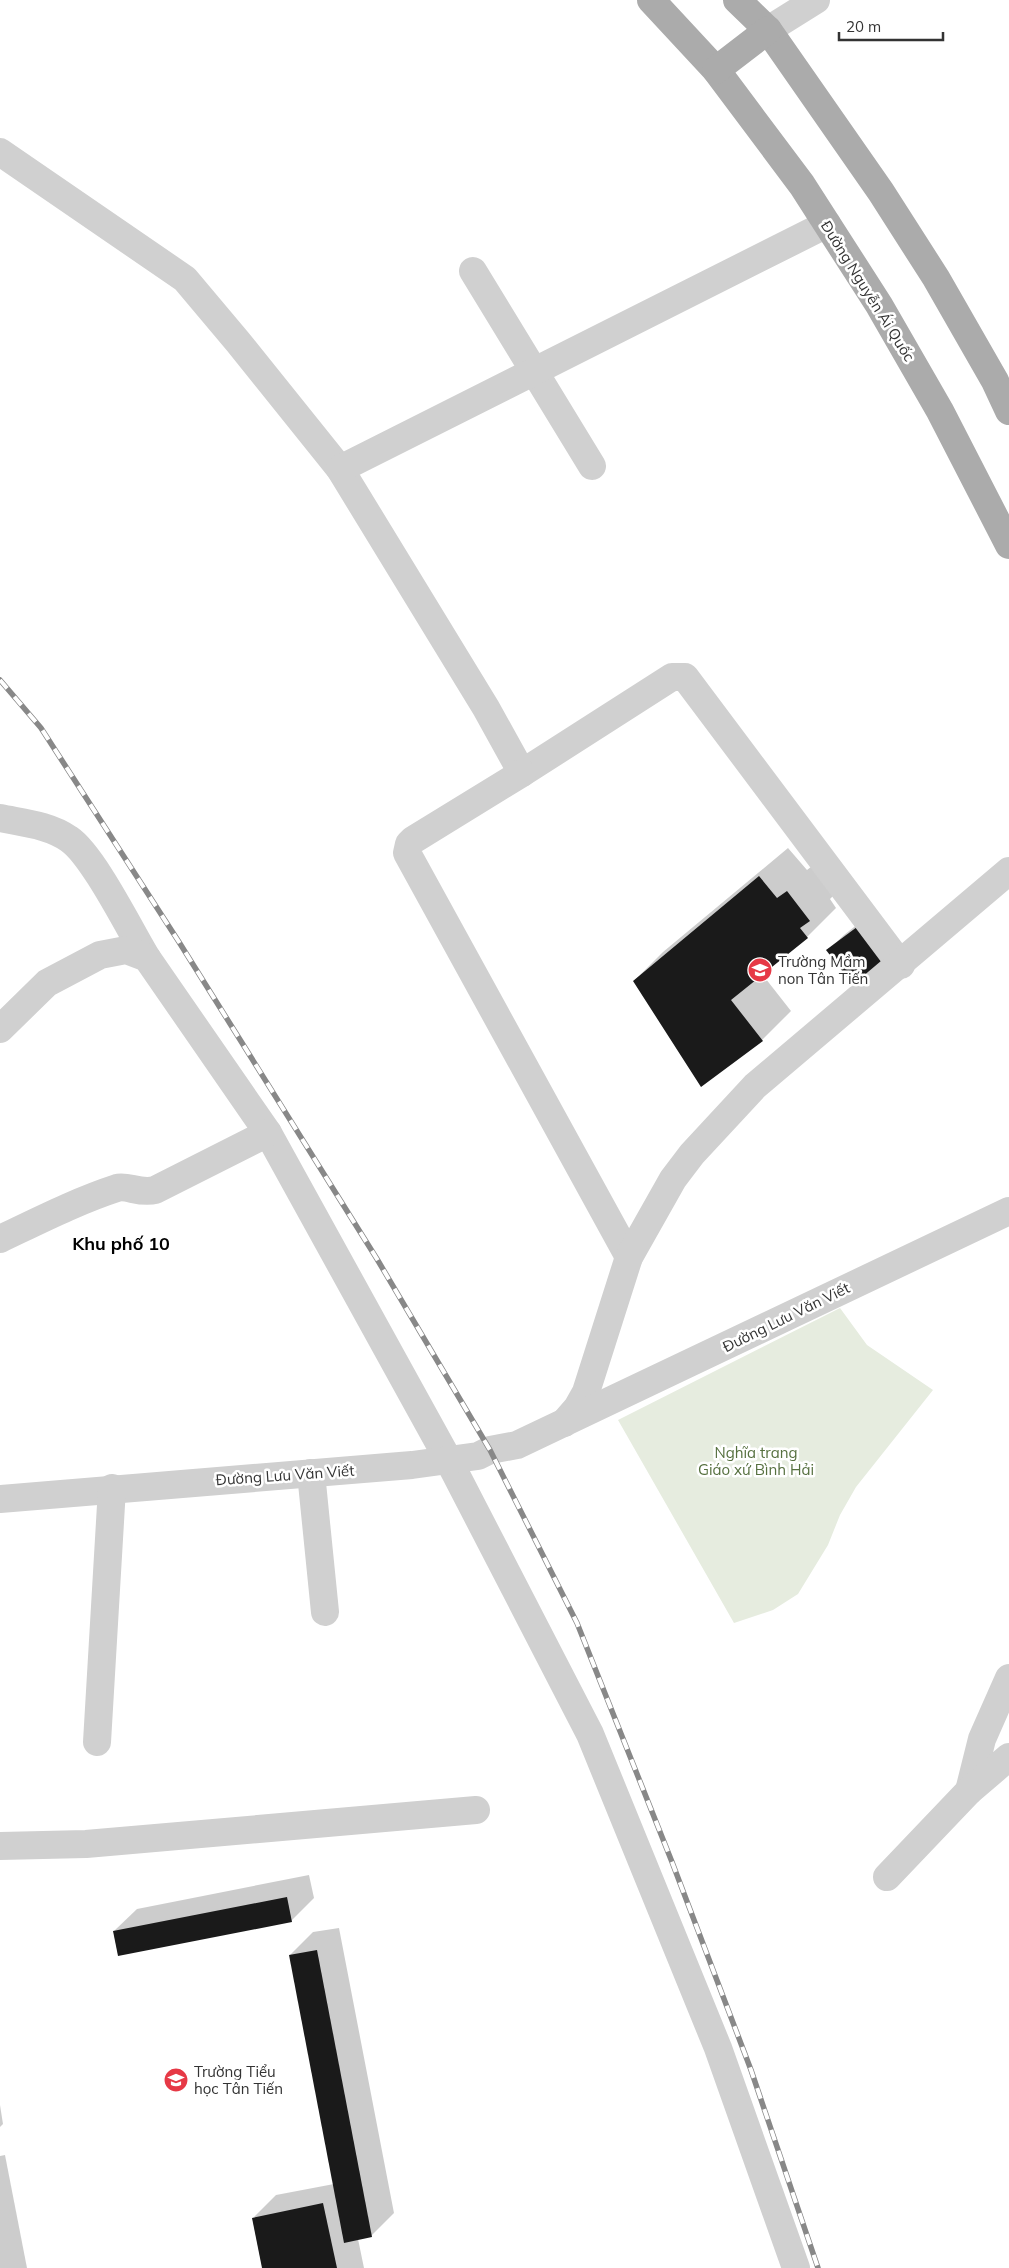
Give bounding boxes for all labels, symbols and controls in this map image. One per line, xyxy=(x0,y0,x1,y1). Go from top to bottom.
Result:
scale bar xyxy=(839,10,943,42)
text: 20 m xyxy=(846,17,881,36)
street label: Đường Nguyễn Ái Quốc xyxy=(817,217,919,365)
place label: Trường Mầm non Tân Tiến xyxy=(778,952,868,988)
school or university icon: Trường Mầm non Tân Tiến xyxy=(747,957,773,983)
district label: Khu phố 10 xyxy=(72,1232,170,1255)
street label: Đường Lưu Văn Viết xyxy=(719,1278,853,1356)
park label: Nghĩa trang Giáo xứ Bình Hải xyxy=(698,1443,814,1479)
street label: Đường Lưu Văn Viết xyxy=(215,1461,355,1489)
place label: Trường Tiểu học Tân Tiến xyxy=(194,2062,283,2098)
school or university icon: Trường Tiểu học Tân Tiến xyxy=(163,2067,189,2093)

